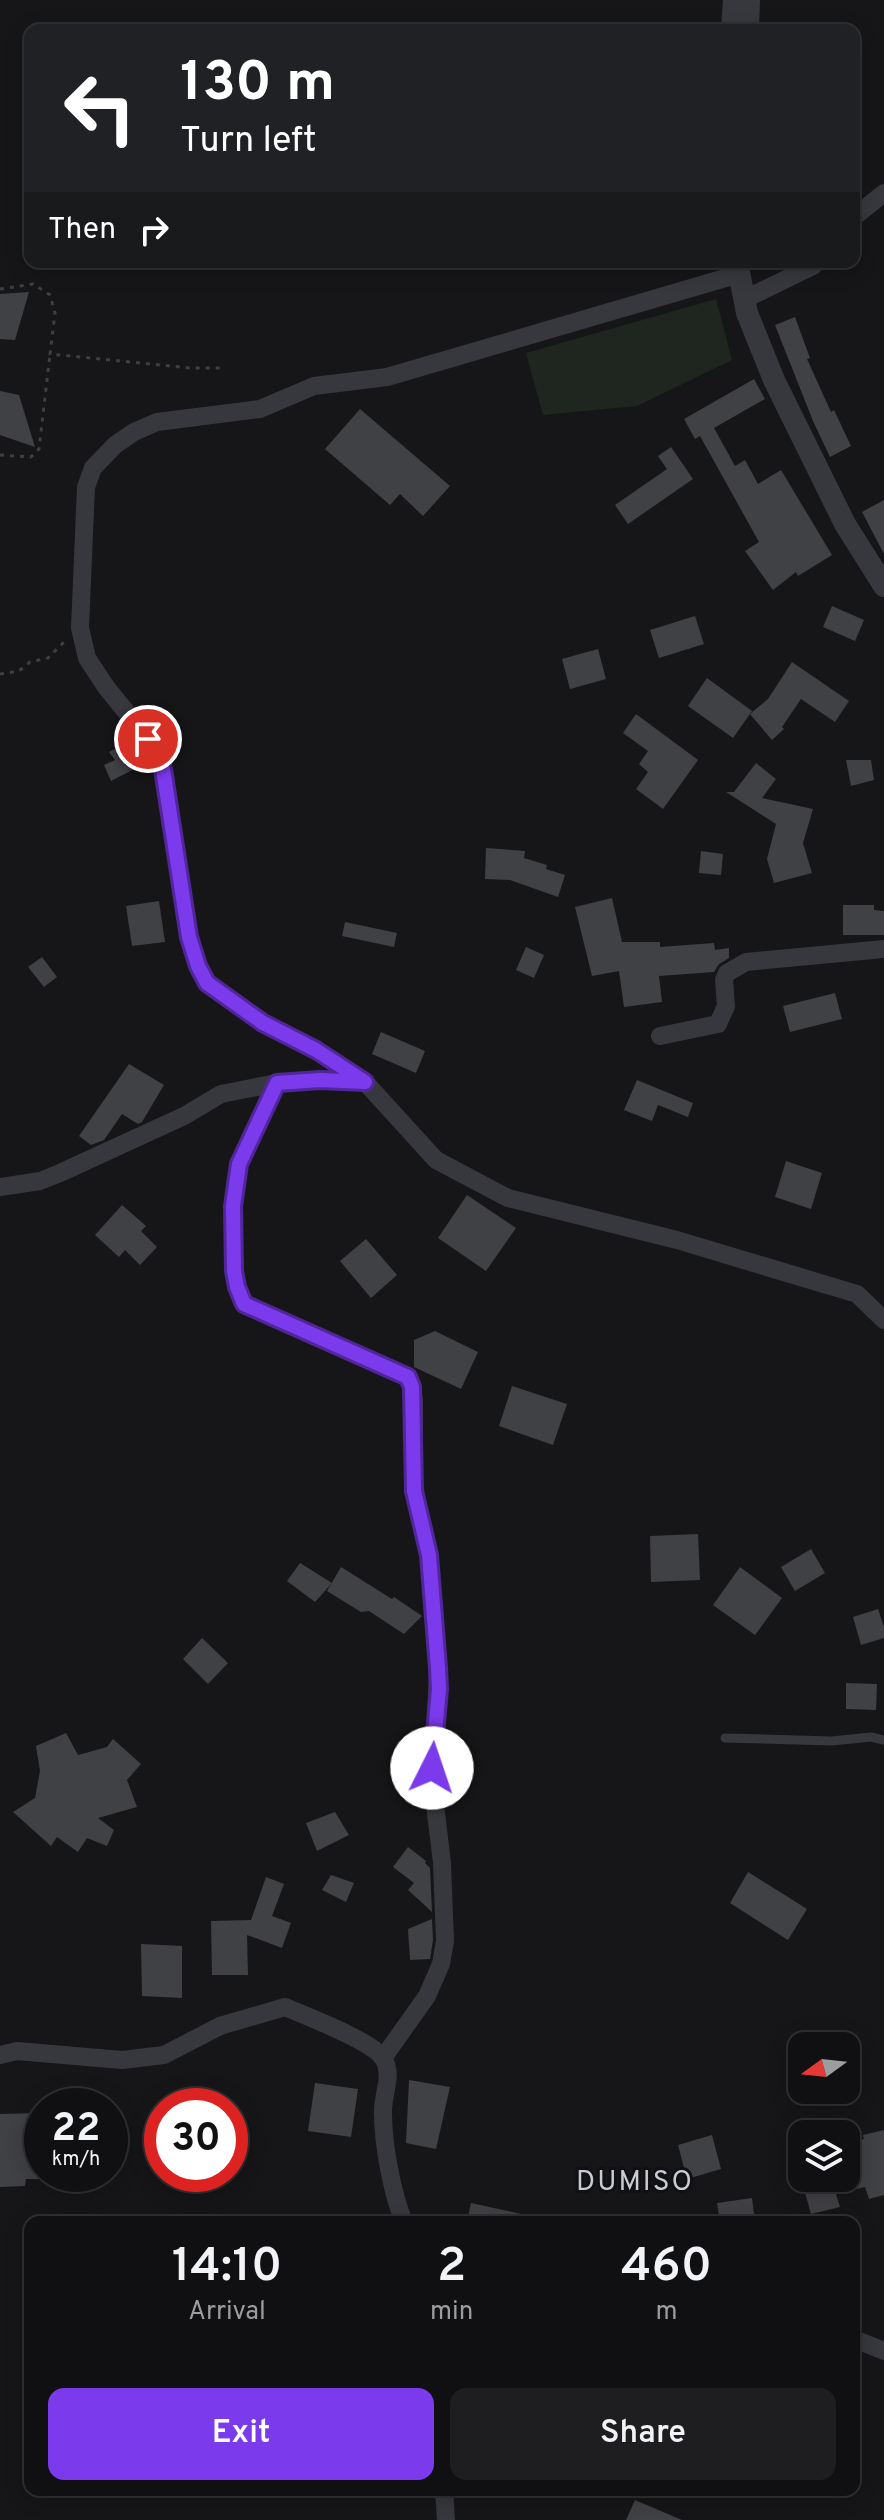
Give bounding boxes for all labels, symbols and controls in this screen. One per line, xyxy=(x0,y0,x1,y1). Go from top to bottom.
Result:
text: 130 m xyxy=(180,50,335,120)
icon: left xyxy=(48,56,152,160)
text: Turn left xyxy=(180,119,317,165)
icon: right xyxy=(132,208,176,252)
text: Then xyxy=(48,212,116,249)
pin xyxy=(114,705,182,773)
icon: arrive xyxy=(126,717,170,761)
position arrow xyxy=(390,1726,474,1810)
north arrow xyxy=(788,2032,860,2104)
map controls xyxy=(788,2032,860,2192)
speed limit sign: 30 xyxy=(144,2088,248,2192)
text: 22 xyxy=(52,2105,100,2155)
button: layers xyxy=(788,2120,860,2192)
text: km/h xyxy=(52,2147,100,2173)
district label: DUMISO xyxy=(576,2165,694,2201)
text: 14:10 xyxy=(172,2238,282,2298)
text: 2 xyxy=(437,2238,466,2298)
text: 460 xyxy=(621,2238,712,2298)
text: Arrival xyxy=(188,2296,266,2329)
text: min xyxy=(430,2296,473,2329)
text: m xyxy=(656,2296,678,2329)
button: Exit xyxy=(48,2388,434,2480)
button: Share xyxy=(450,2388,836,2480)

